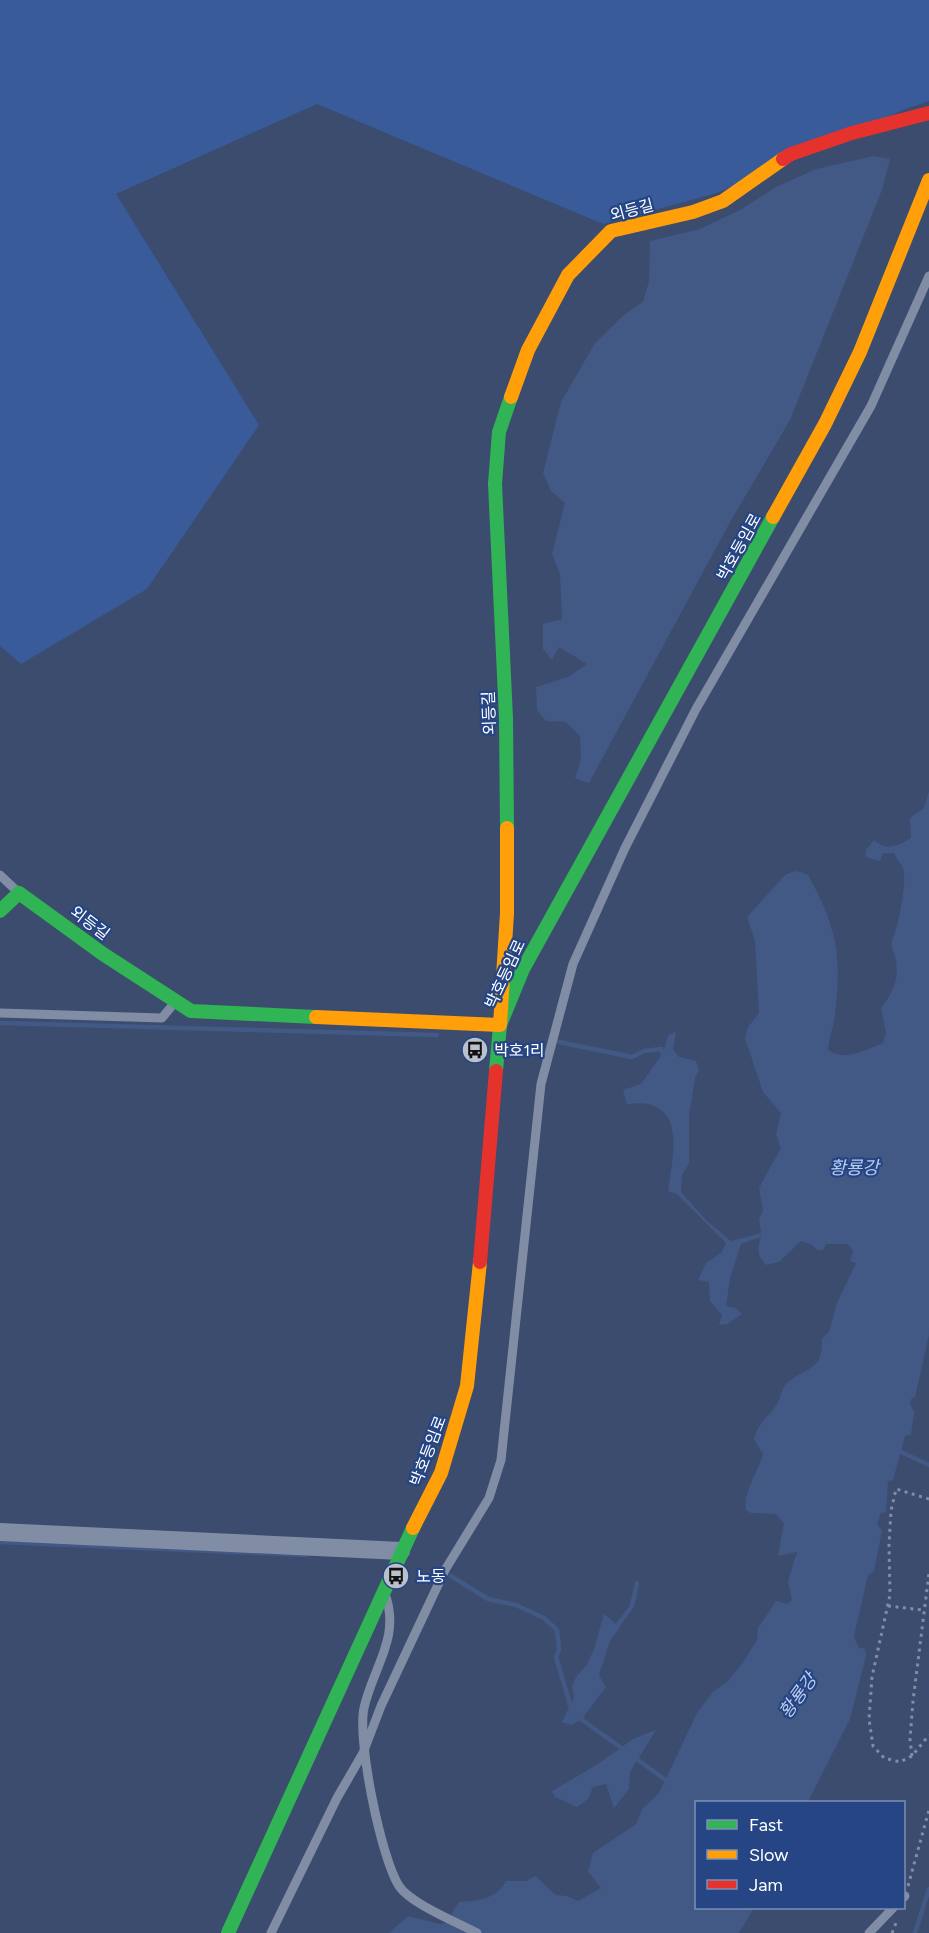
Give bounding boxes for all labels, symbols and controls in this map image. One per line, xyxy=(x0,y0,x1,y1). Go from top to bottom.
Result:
street label: 외등길 xyxy=(608,195,656,225)
street label: 박호등임로 xyxy=(713,510,765,584)
street label: 외등길 xyxy=(479,691,499,735)
street label: 외등길 xyxy=(67,902,113,944)
street label: 박호등임로 xyxy=(481,936,529,1011)
bus stop icon: 박호1리 xyxy=(460,1035,490,1065)
place label: 박호1리 xyxy=(494,1041,545,1060)
water label: 황룡강 xyxy=(829,1157,881,1179)
street label: 박호등임로 xyxy=(406,1413,450,1489)
bus stop icon: 노동 xyxy=(381,1561,411,1591)
place label: 노동 xyxy=(416,1567,446,1586)
water label: 황룡강 xyxy=(774,1667,823,1723)
legend xyxy=(695,1801,905,1909)
text: Fast xyxy=(749,1814,783,1836)
text: Slow xyxy=(749,1844,788,1866)
text: Jam xyxy=(749,1874,783,1896)

